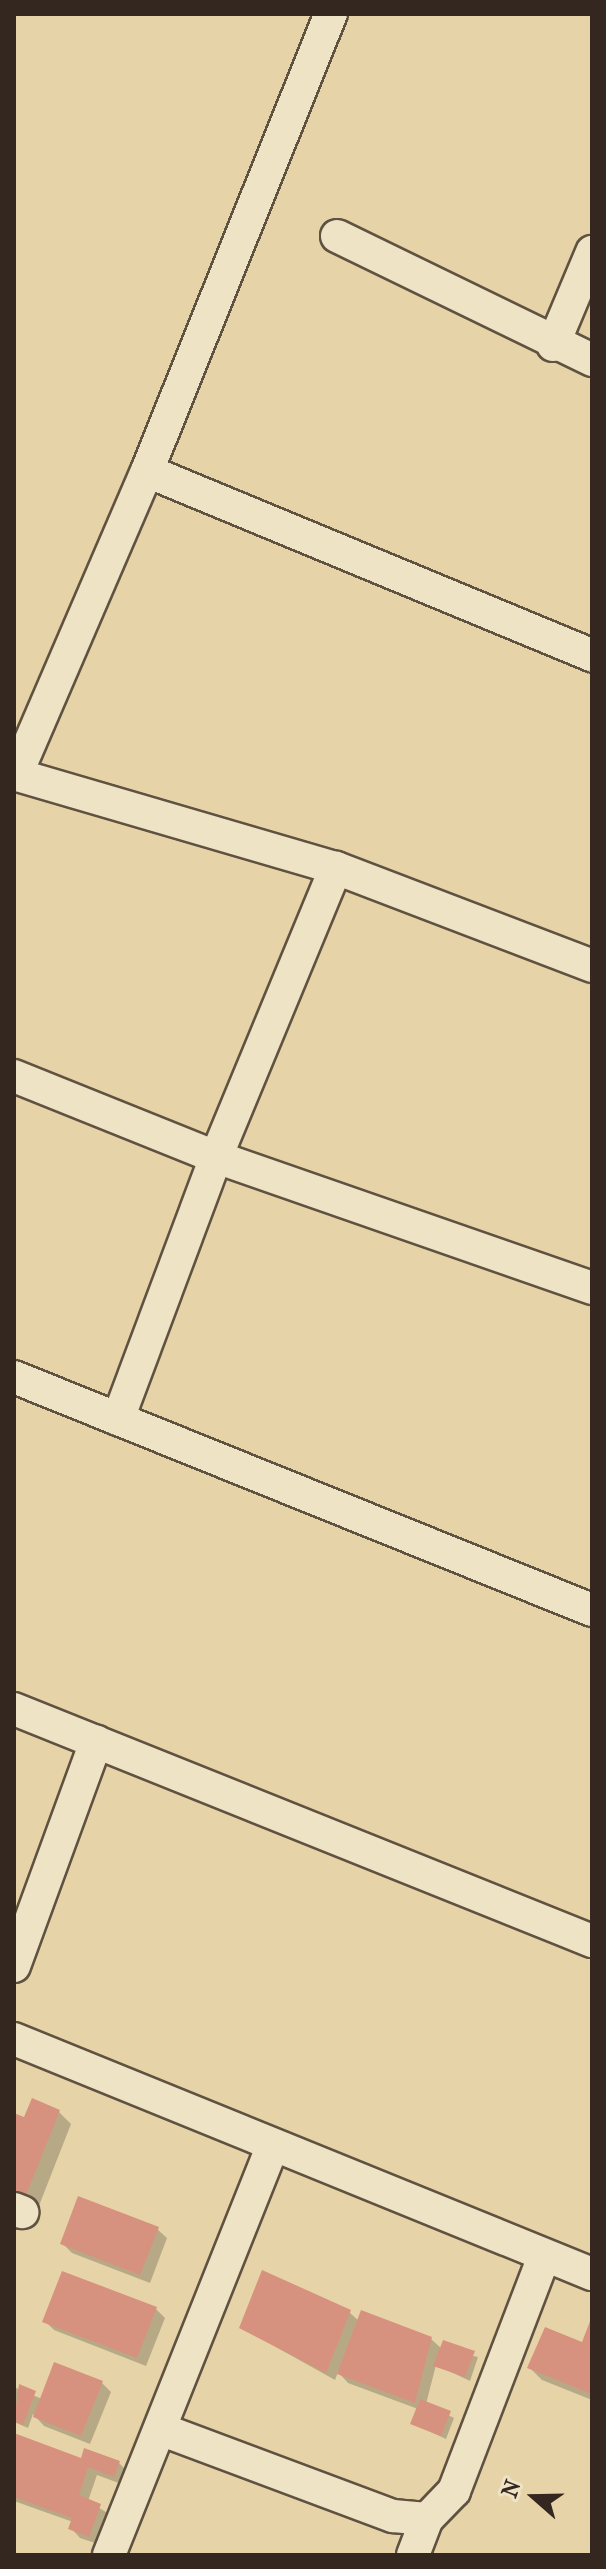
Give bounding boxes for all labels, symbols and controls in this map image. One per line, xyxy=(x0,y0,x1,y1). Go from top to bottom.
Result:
north arrow xyxy=(494,2457,574,2537)
text: N xyxy=(496,2477,527,2501)

